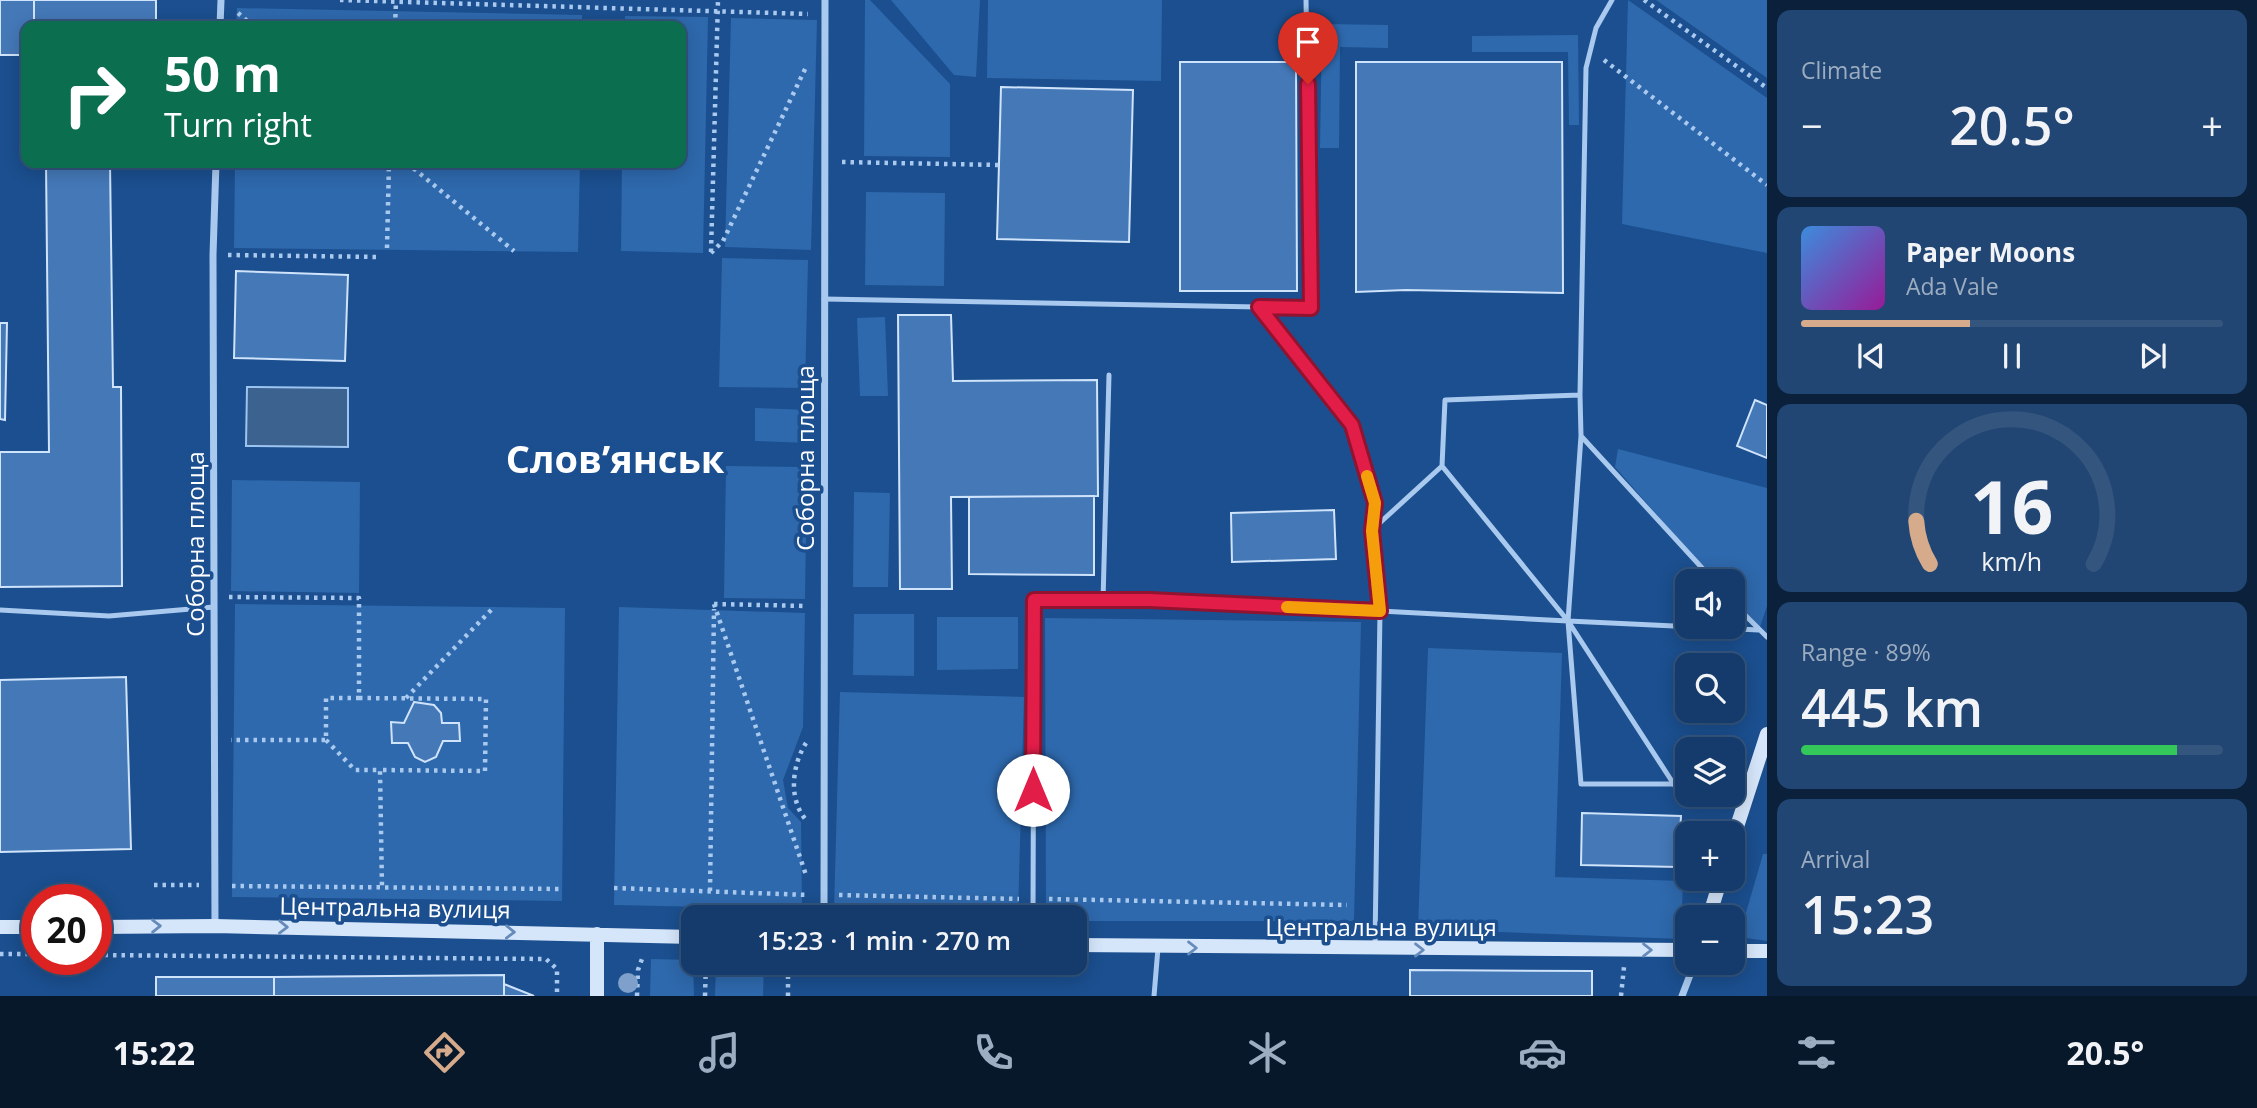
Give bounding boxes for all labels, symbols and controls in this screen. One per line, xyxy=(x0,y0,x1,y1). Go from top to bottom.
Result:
pin xyxy=(1278,12.0,1338,84)
icon: arrive xyxy=(1289,23,1327,61)
text: 50 m xyxy=(164,40,281,106)
icon: right xyxy=(49,49,140,140)
text: Climate xyxy=(1801,54,1882,86)
text: 20.5° xyxy=(1949,89,2075,160)
text: − xyxy=(1801,99,1823,151)
text: + xyxy=(2201,99,2223,151)
text: Turn right xyxy=(164,103,312,146)
text: Paper Moons xyxy=(1906,234,2075,270)
text: Ada Vale xyxy=(1906,270,1999,302)
icon: previous xyxy=(1852,337,1890,375)
icon: pause xyxy=(1993,337,2031,375)
icon: next xyxy=(2134,337,2172,375)
street label: Соборна площа xyxy=(788,365,821,551)
district label: Слов’янськ xyxy=(506,432,725,484)
street label: Соборна площа xyxy=(178,451,211,637)
text: 16 xyxy=(1970,456,2054,555)
text: km/h xyxy=(1982,544,2042,578)
map controls xyxy=(1675,569,1745,975)
button: sound xyxy=(1675,569,1745,639)
text: Range · 89% xyxy=(1801,636,1931,668)
button: search xyxy=(1675,653,1745,723)
text: 445 km xyxy=(1801,671,1983,742)
button: layers xyxy=(1675,737,1745,807)
position arrow xyxy=(996,753,1070,827)
button: + xyxy=(1675,821,1745,891)
text: Arrival xyxy=(1801,843,1870,875)
text: 15:23 xyxy=(1801,878,1934,949)
speed limit sign: 20 xyxy=(21,884,112,975)
street label: Центральна вулиця xyxy=(279,888,511,926)
button: − xyxy=(1675,905,1745,975)
street label: Центральна вулиця xyxy=(1265,910,1497,943)
one-way arrow xyxy=(151,918,161,934)
one-way arrow xyxy=(278,919,289,935)
text: 15:23 · 1 min · 270 m xyxy=(757,922,1011,958)
one-way arrow xyxy=(505,925,516,940)
one-way arrow xyxy=(1187,940,1197,956)
one-way arrow xyxy=(1414,942,1425,958)
one-way arrow xyxy=(1642,942,1652,958)
icon: directions xyxy=(420,1028,469,1077)
icon: music xyxy=(695,1028,744,1077)
icon: phone xyxy=(969,1028,1018,1077)
icon: climate xyxy=(1243,1028,1292,1077)
icon: car xyxy=(1518,1028,1567,1077)
icon: filters xyxy=(1792,1028,1841,1077)
text: 15:22 xyxy=(113,1031,195,1074)
text: 20.5° xyxy=(2067,1031,2144,1074)

